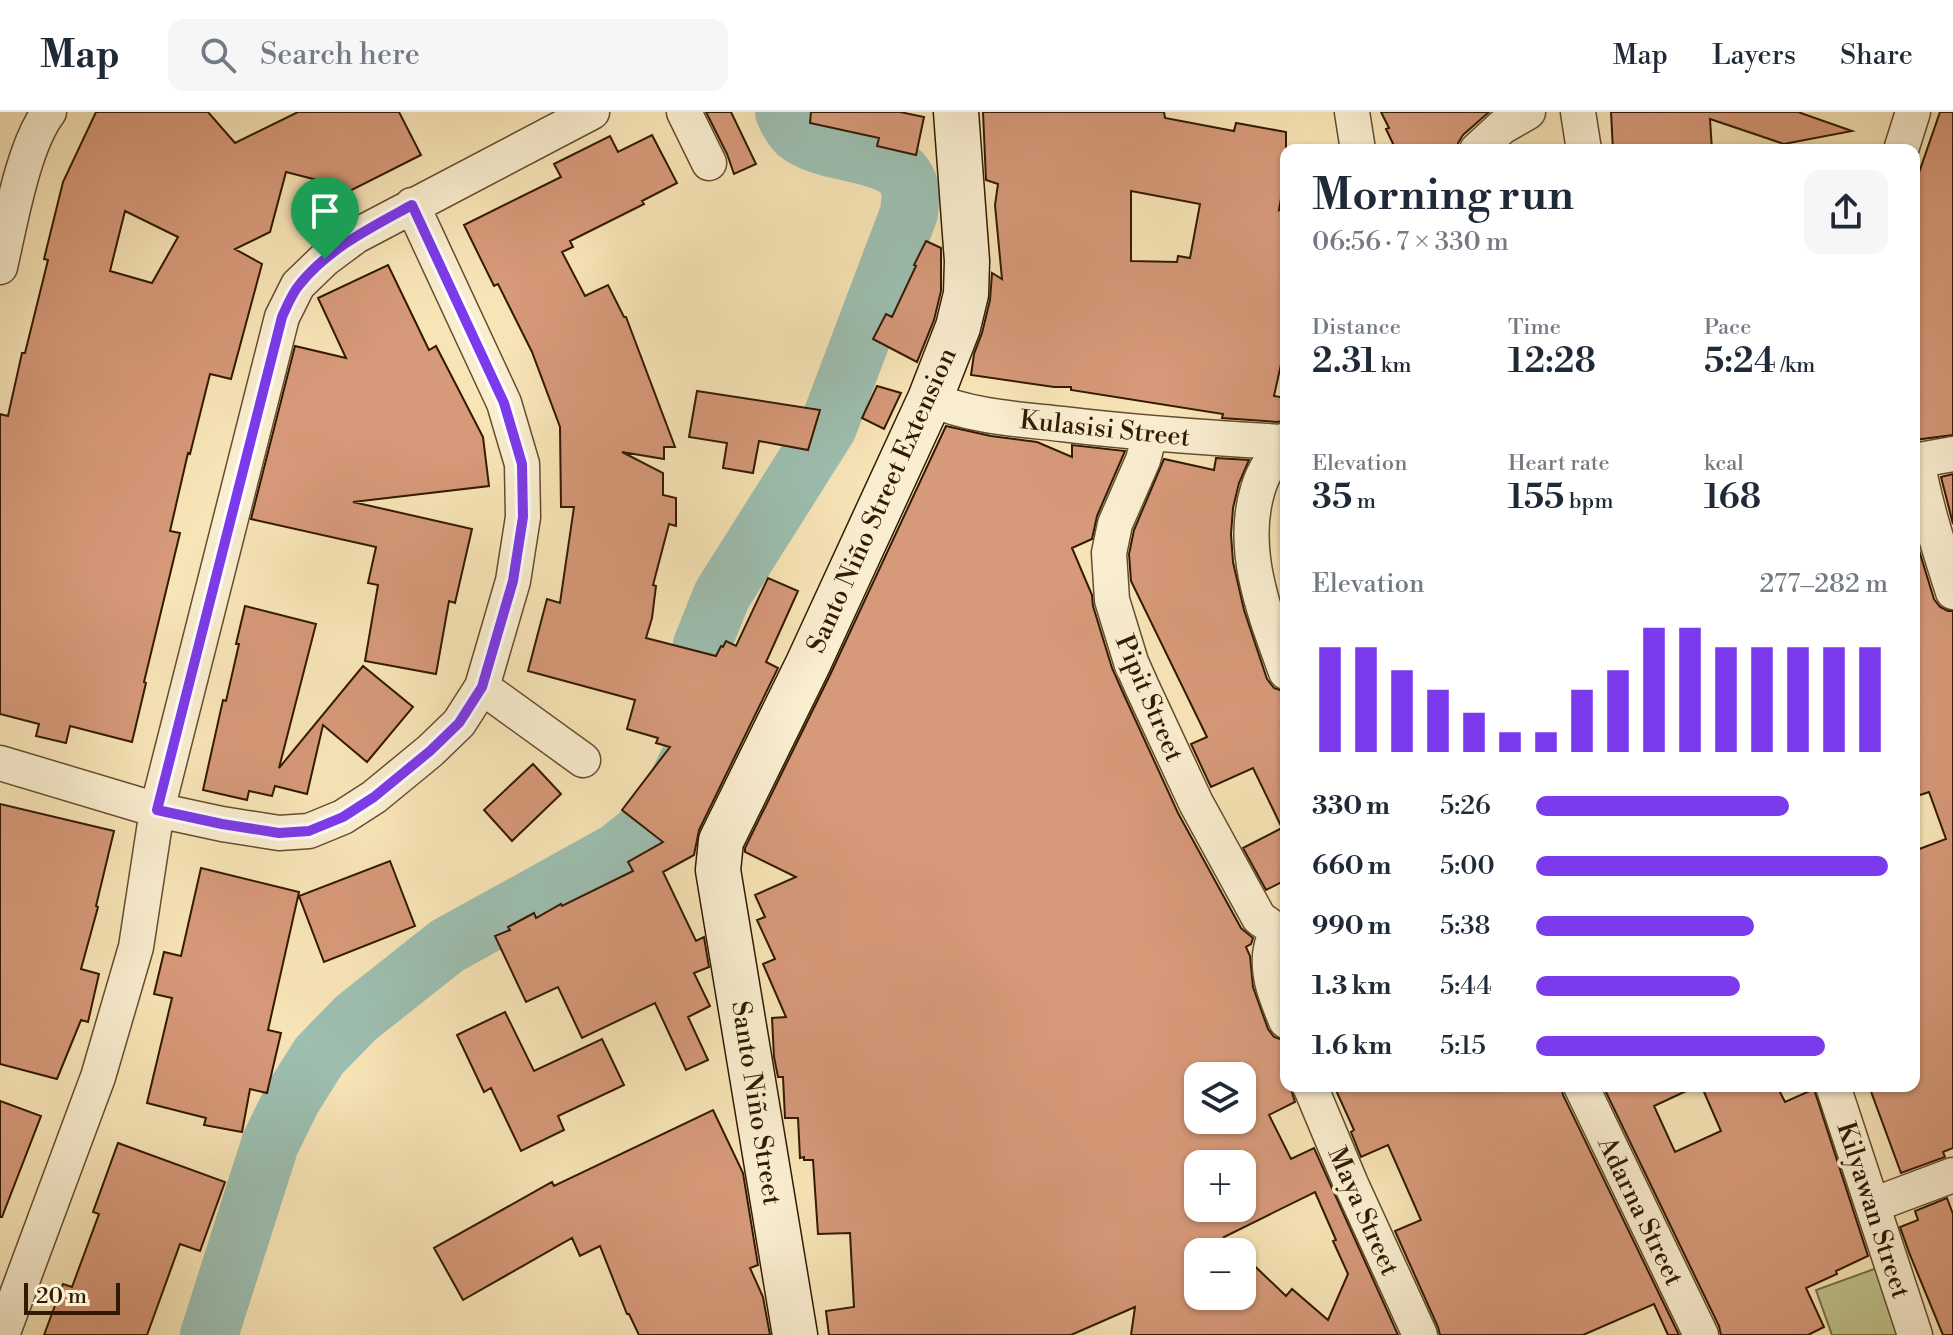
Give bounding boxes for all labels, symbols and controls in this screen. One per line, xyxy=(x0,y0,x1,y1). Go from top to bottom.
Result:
search box xyxy=(168,19,728,91)
text: Map xyxy=(40,32,120,79)
icon: search xyxy=(196,33,240,77)
text: Search here xyxy=(260,36,420,74)
text: Map xyxy=(1613,38,1668,73)
text: Layers xyxy=(1712,38,1796,73)
text: Share xyxy=(1840,38,1913,73)
text: Morning run xyxy=(1312,168,1574,223)
button: share xyxy=(1804,170,1888,254)
pin xyxy=(291,177,359,259)
icon: arrive xyxy=(303,189,347,233)
text: 06:56 · 7 × 330 m xyxy=(1312,226,1509,258)
text: Distance xyxy=(1312,314,1401,341)
text: Time xyxy=(1508,314,1561,341)
text: Pace xyxy=(1704,314,1751,341)
text: 2.31 xyxy=(1312,341,1376,383)
text: 12:28 xyxy=(1508,341,1596,383)
text: 5:24 xyxy=(1704,341,1776,383)
street label: Santo Niño Street Extension xyxy=(800,343,964,658)
text: km xyxy=(1376,352,1412,379)
text: /km xyxy=(1776,352,1815,379)
street label: Kulasisi Street xyxy=(1018,404,1192,454)
text: Elevation xyxy=(1312,450,1407,477)
text: Heart rate xyxy=(1508,450,1610,477)
text: kcal xyxy=(1704,450,1744,477)
text: 35 xyxy=(1312,477,1352,519)
text: 155 xyxy=(1508,477,1564,519)
text: 168 xyxy=(1704,477,1761,519)
text: m xyxy=(1352,488,1376,515)
text: bpm xyxy=(1564,488,1613,515)
text: Elevation xyxy=(1312,568,1425,600)
text: 277–282 m xyxy=(1759,568,1888,600)
street label: Pipit Street xyxy=(1108,630,1190,767)
text: 330 m xyxy=(1312,790,1390,822)
text: 5:26 xyxy=(1440,790,1491,822)
text: 660 m xyxy=(1312,850,1391,882)
text: 5:00 xyxy=(1440,850,1495,882)
text: 990 m xyxy=(1312,910,1391,942)
text: 5:38 xyxy=(1440,910,1491,942)
text: 1.3 km xyxy=(1312,970,1391,1002)
text: 5:44 xyxy=(1440,970,1492,1002)
street label: Santo Niño Street xyxy=(724,999,788,1208)
text: 1.6 km xyxy=(1312,1030,1392,1062)
text: 5:15 xyxy=(1440,1030,1486,1062)
map controls xyxy=(1184,1062,1256,1310)
button: layers xyxy=(1184,1062,1256,1134)
street label: Kilyawan Street xyxy=(1829,1118,1917,1303)
street label: Adarna Street xyxy=(1590,1131,1690,1291)
street label: Maya Street xyxy=(1320,1142,1406,1281)
button: + xyxy=(1184,1150,1256,1222)
button: − xyxy=(1184,1238,1256,1310)
scale bar xyxy=(24,1279,120,1315)
text: 20 m xyxy=(36,1283,87,1310)

